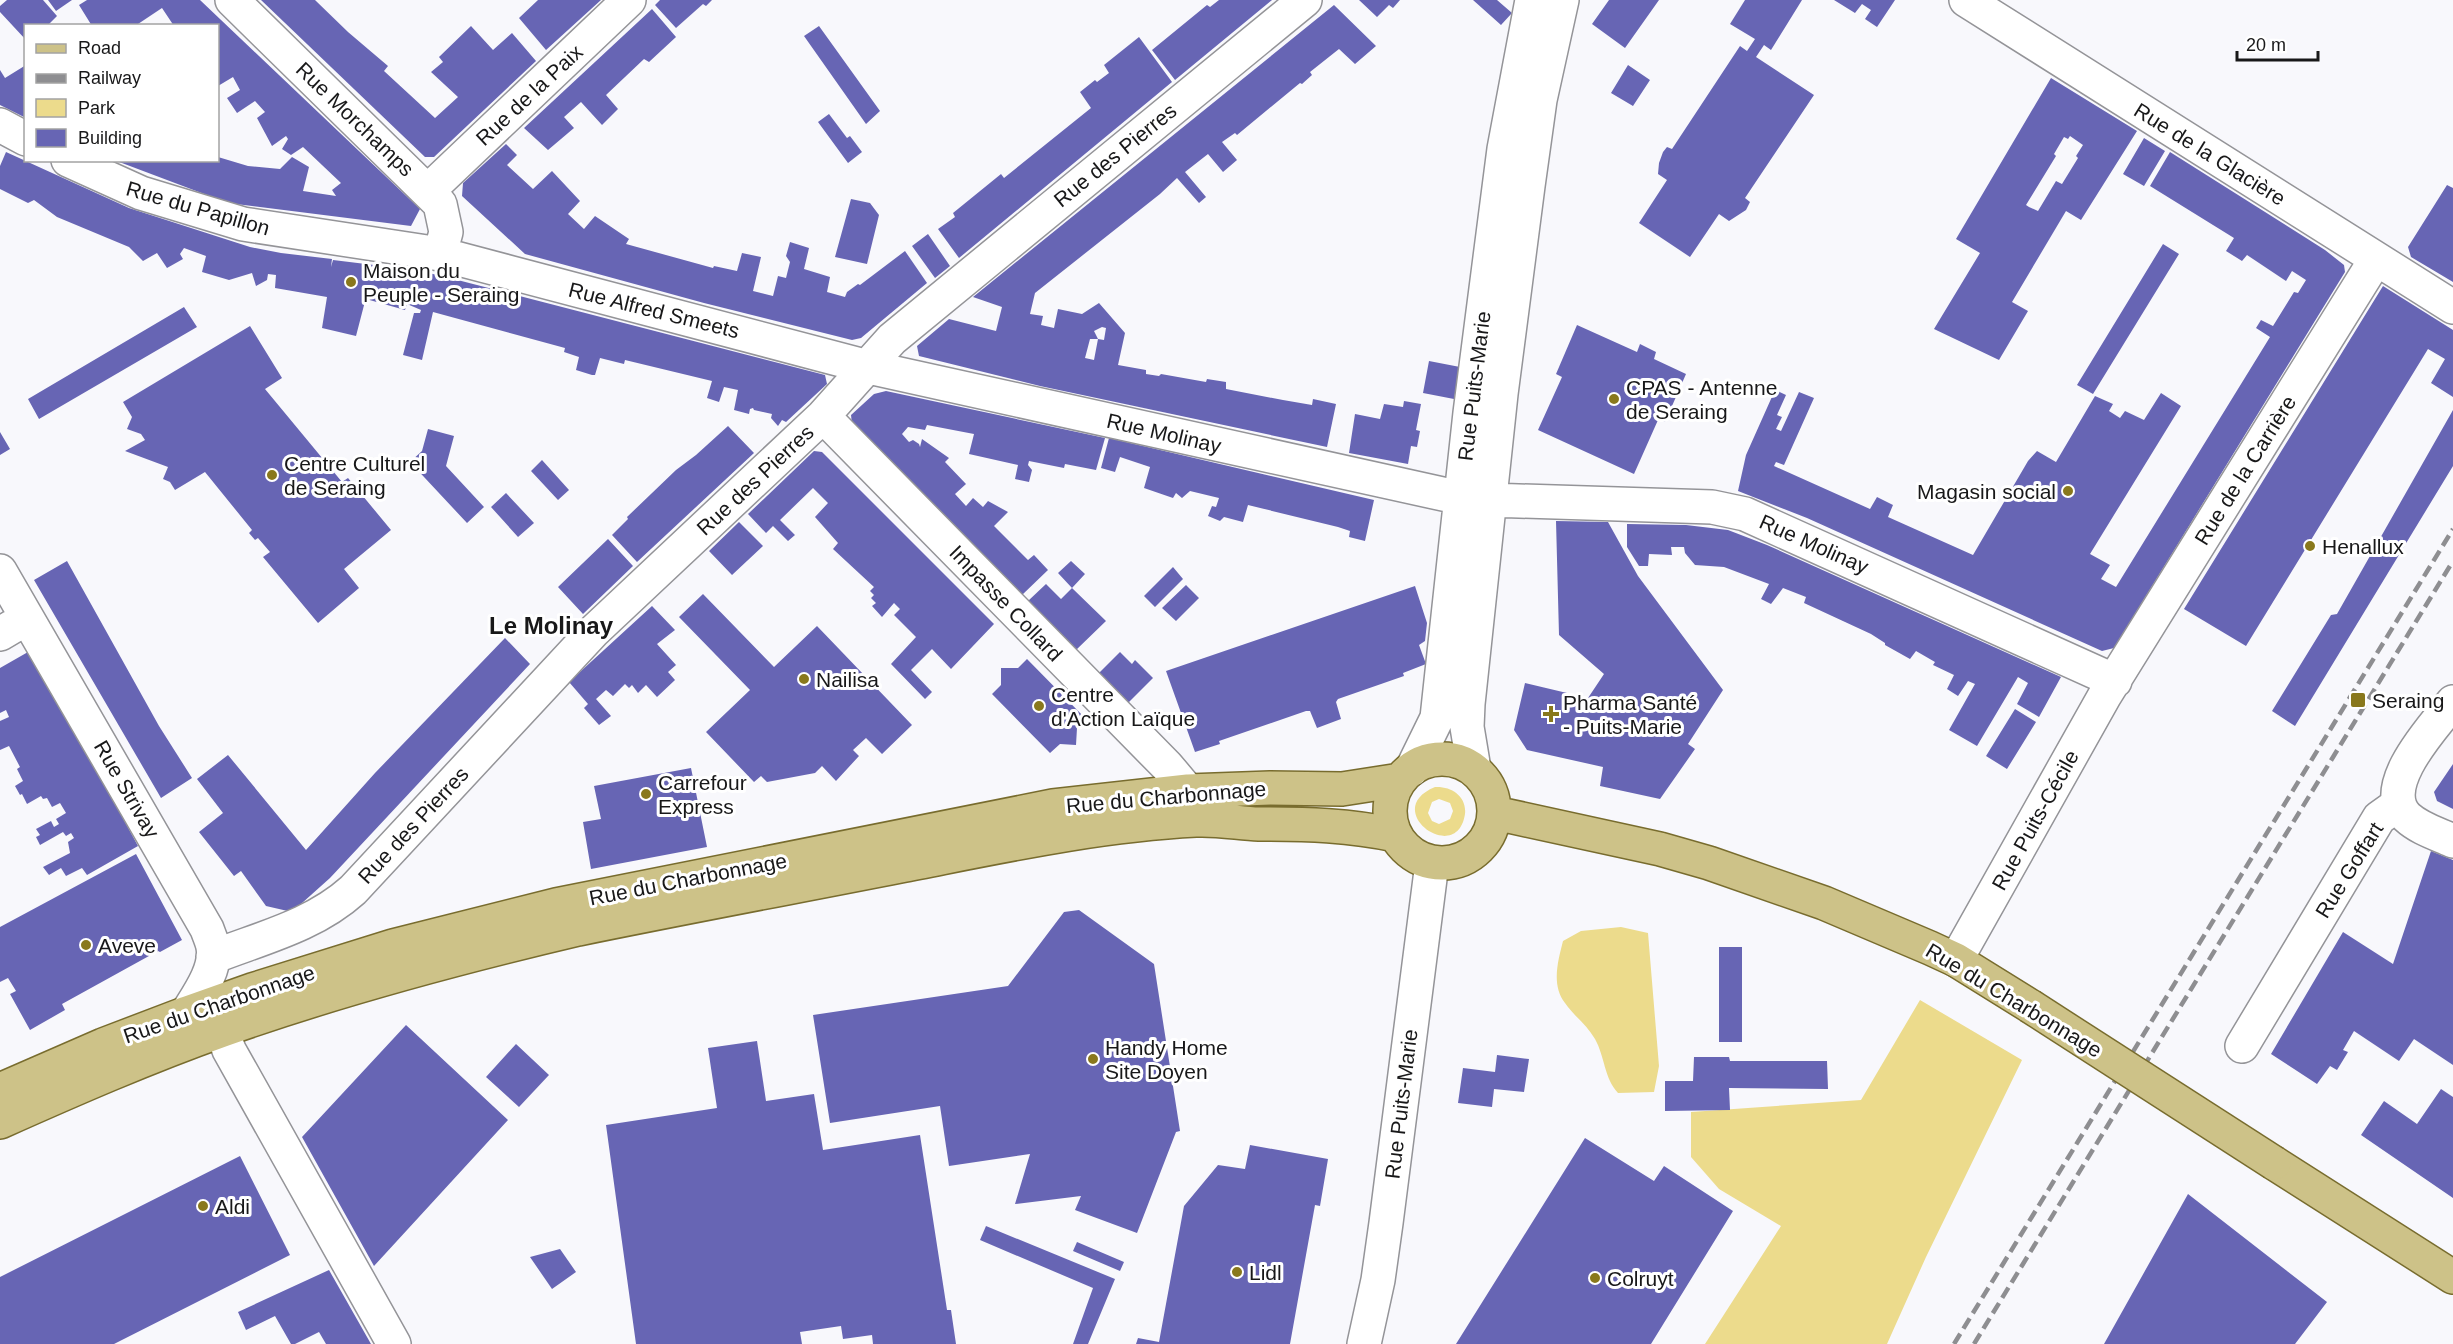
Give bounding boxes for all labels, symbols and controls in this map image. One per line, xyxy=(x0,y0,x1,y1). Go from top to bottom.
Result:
legend xyxy=(24,24,219,162)
scale bar xyxy=(2237,24,2318,62)
text: 20 m xyxy=(2246,35,2286,55)
text: Road xyxy=(78,38,121,58)
street label: Rue de la Paix xyxy=(471,40,587,150)
street label: Rue Morchamps xyxy=(292,57,418,181)
text: Railway xyxy=(78,68,141,88)
text: Park xyxy=(78,98,116,118)
street label: Rue de la Glacière xyxy=(2130,98,2290,210)
street label: Rue des Pierres xyxy=(1049,99,1181,211)
text: Building xyxy=(78,128,142,148)
street label: Rue du Papillon xyxy=(124,177,272,239)
place label: Maison du Peuple - Seraing xyxy=(363,259,519,306)
marker: Maison du Peuple - Seraing xyxy=(344,275,358,289)
street label: Rue Alfred Smeets xyxy=(566,278,742,342)
street label: Rue Puits-Marie xyxy=(1453,310,1495,462)
place label: CPAS - Antenne de Seraing xyxy=(1626,376,1777,423)
street label: Rue de la Carrière xyxy=(2190,391,2300,549)
marker: CPAS - Antenne de Seraing xyxy=(1607,392,1621,406)
street label: Rue Molinay xyxy=(1105,409,1224,457)
street label: Rue des Pierres xyxy=(692,420,818,540)
place label: Centre Culturel de Seraing xyxy=(284,452,425,499)
marker: Centre Culturel de Seraing xyxy=(265,468,279,482)
place label: Magasin social xyxy=(1917,480,2056,503)
marker: Magasin social xyxy=(2061,484,2075,498)
street label: Rue Molinay xyxy=(1756,510,1872,578)
place label: Henallux xyxy=(2322,535,2404,558)
marker: Henallux xyxy=(2303,539,2317,553)
street label: Impasse Collard xyxy=(945,540,1067,666)
district label: Le Molinay xyxy=(489,612,614,639)
place label: Nailisa xyxy=(816,668,879,691)
marker: Nailisa xyxy=(797,672,811,686)
place label: Centre d'Action Laïque xyxy=(1051,683,1195,730)
place label: Seraing xyxy=(2372,689,2444,712)
place label: Pharma Santé - Puits-Marie xyxy=(1563,691,1697,738)
marker: Seraing xyxy=(2349,691,2367,709)
marker: Centre d'Action Laïque xyxy=(1032,699,1046,713)
marker: Pharma Santé - Puits-Marie xyxy=(1544,707,1558,721)
street label: Rue Strivay xyxy=(90,736,164,842)
street label: Rue Puits-Cécile xyxy=(1987,746,2083,894)
street label: Rue des Pierres xyxy=(353,762,473,888)
place label: Carrefour Express xyxy=(658,771,747,818)
street label: Rue du Charbonnage xyxy=(1065,777,1267,817)
marker: Carrefour Express xyxy=(639,787,653,801)
street label: Rue Goffart xyxy=(2311,818,2387,922)
street label: Rue du Charbonnage xyxy=(587,849,789,909)
place label: Aveve xyxy=(98,934,156,957)
marker: Aveve xyxy=(79,938,93,952)
street label: Rue du Charbonnage xyxy=(1922,938,2106,1062)
street label: Rue du Charbonnage xyxy=(120,960,318,1048)
street label: Rue Puits-Marie xyxy=(1380,1028,1422,1180)
place label: Handy Home Site Doyen xyxy=(1105,1036,1228,1083)
marker: Handy Home Site Doyen xyxy=(1086,1052,1100,1066)
place label: Aldi xyxy=(215,1195,250,1218)
marker: Aldi xyxy=(196,1199,210,1213)
place label: Lidl xyxy=(1249,1261,1282,1284)
marker: Lidl xyxy=(1230,1265,1244,1279)
place label: Colruyt xyxy=(1607,1267,1674,1290)
marker: Colruyt xyxy=(1588,1271,1602,1285)

